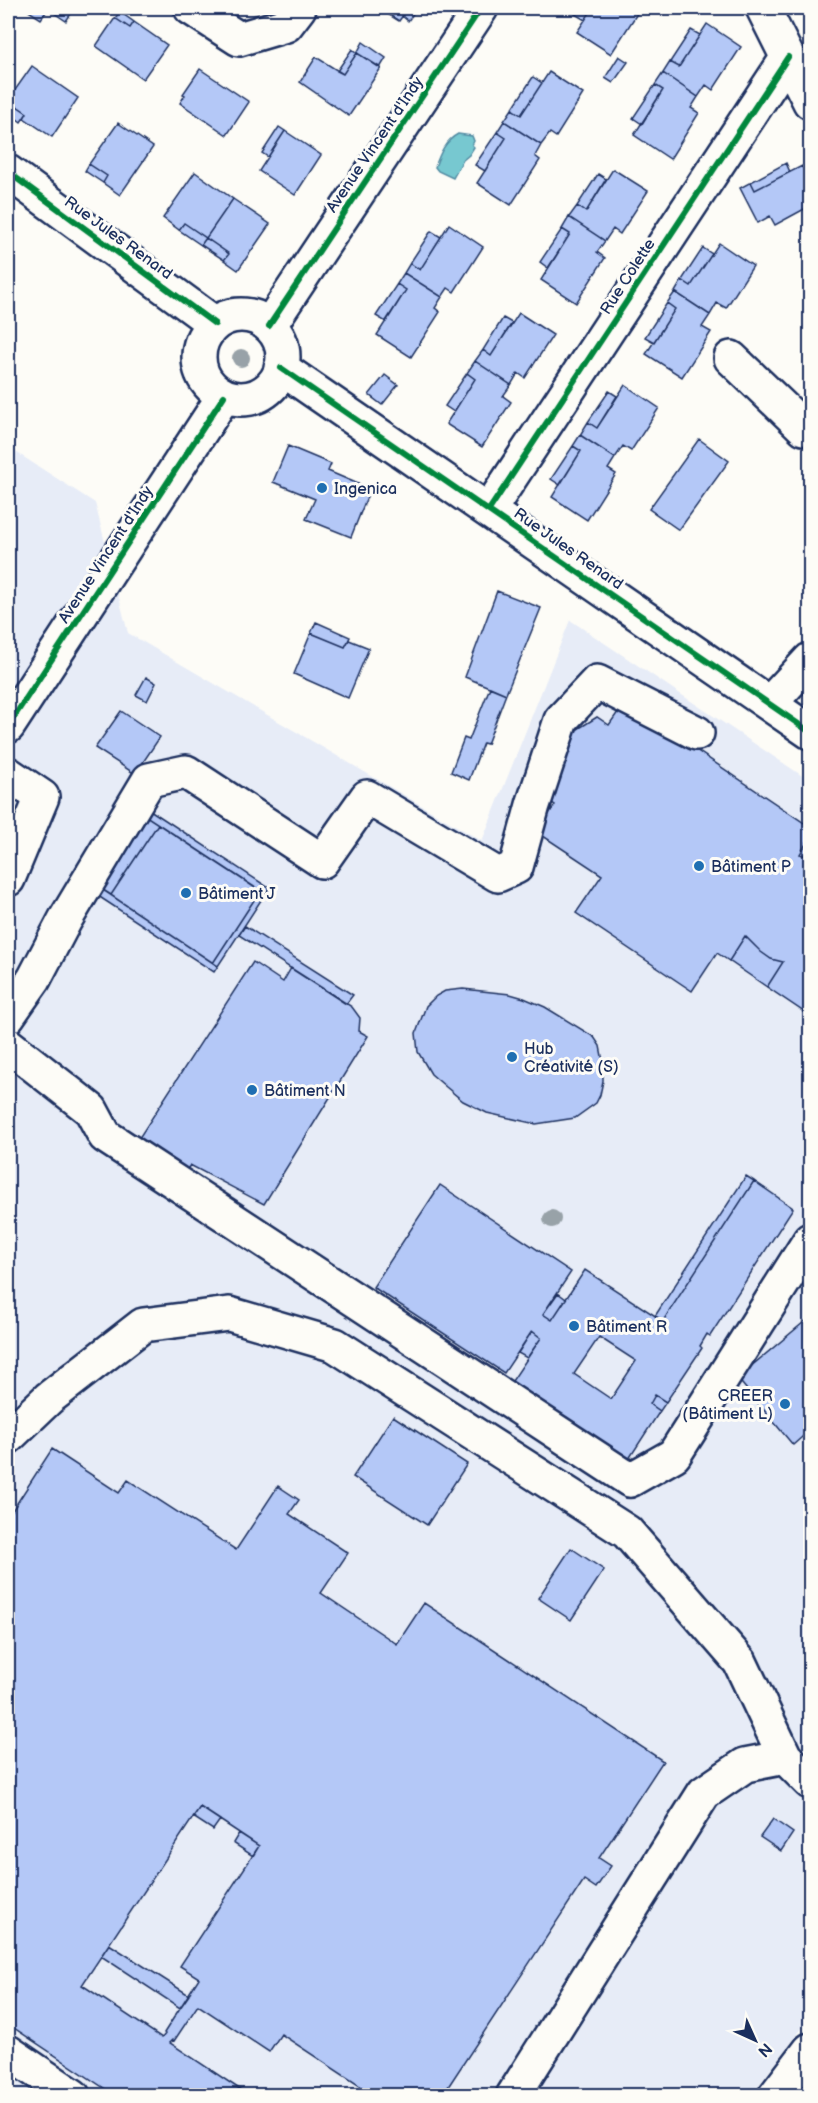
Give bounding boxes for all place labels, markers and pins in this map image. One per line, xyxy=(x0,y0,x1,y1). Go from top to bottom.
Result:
place label: Ingenica xyxy=(334,480,397,499)
marker: Ingenica xyxy=(315,481,329,495)
place label: Bâtiment P xyxy=(711,858,791,877)
marker: Bâtiment P xyxy=(692,859,706,873)
place label: Bâtiment J xyxy=(198,885,276,904)
marker: Bâtiment J xyxy=(179,886,193,900)
place label: Hub Créativité (S) xyxy=(524,1040,619,1077)
marker: Hub Créativité (S) xyxy=(505,1050,519,1064)
place label: Bâtiment N xyxy=(264,1082,346,1101)
marker: Bâtiment N xyxy=(245,1083,259,1097)
place label: Bâtiment R xyxy=(586,1318,667,1337)
marker: Bâtiment R xyxy=(567,1319,581,1333)
place label: CREER (Bâtiment L) xyxy=(682,1387,773,1424)
marker: CREER (Bâtiment L) xyxy=(778,1397,792,1411)

